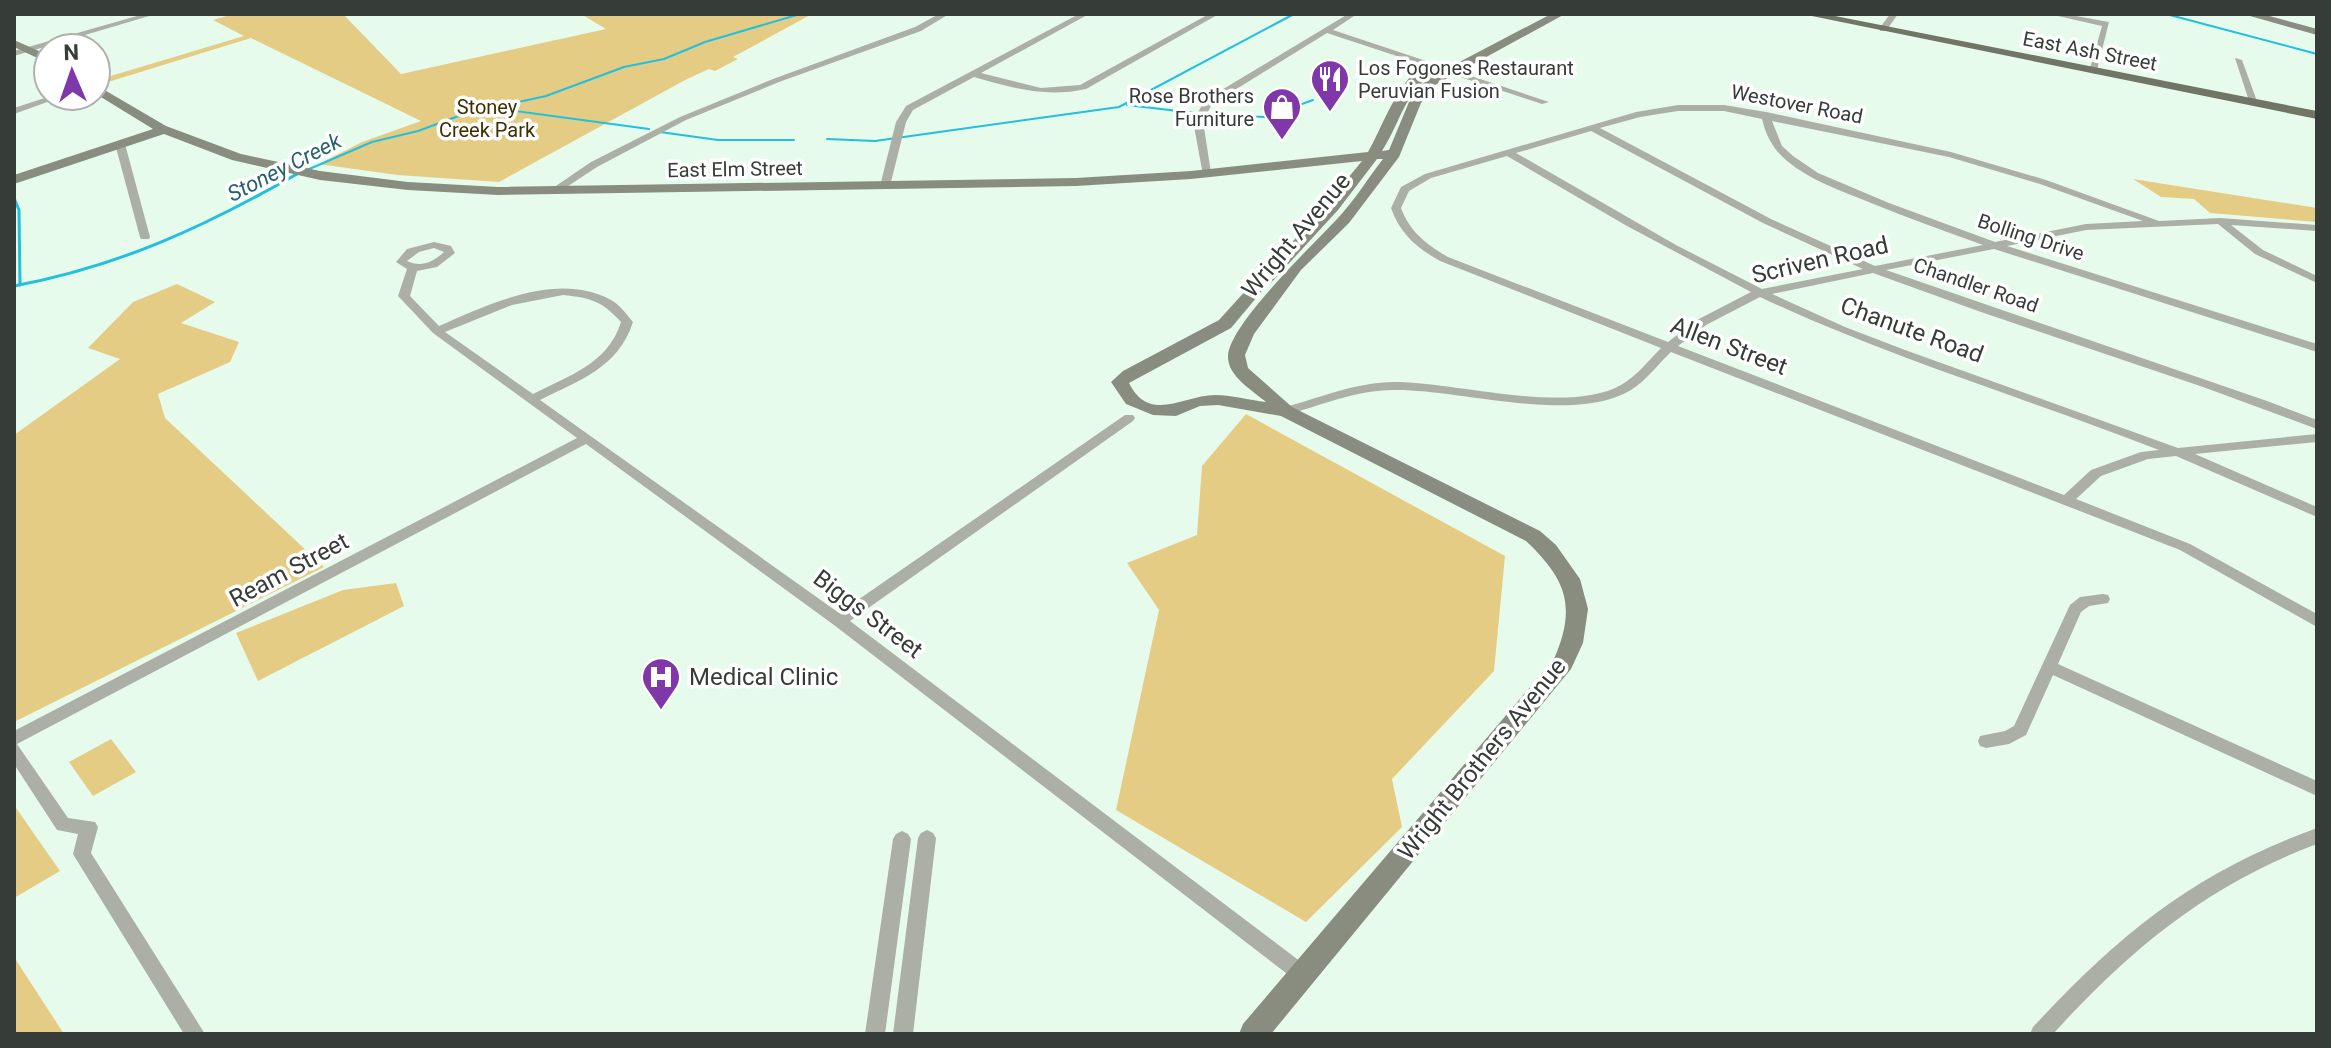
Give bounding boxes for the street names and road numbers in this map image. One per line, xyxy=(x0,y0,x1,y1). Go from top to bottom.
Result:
street label: East Ash Street xyxy=(2021,26,2159,76)
street label: Westover Road xyxy=(1729,79,1865,129)
street label: East Elm Street xyxy=(667,156,803,182)
street label: Wright Avenue xyxy=(1236,167,1356,303)
street label: Bolling Drive xyxy=(1975,208,2087,266)
street label: Scriven Road xyxy=(1749,231,1891,289)
street label: Chandler Road xyxy=(1910,252,2042,318)
street label: Chanute Road xyxy=(1837,291,1987,369)
street label: Allen Street xyxy=(1667,311,1791,381)
street label: Ream Street xyxy=(225,527,353,613)
street label: Biggs Street xyxy=(808,564,928,664)
street label: Wright Brothers Avenue xyxy=(1392,653,1572,865)

